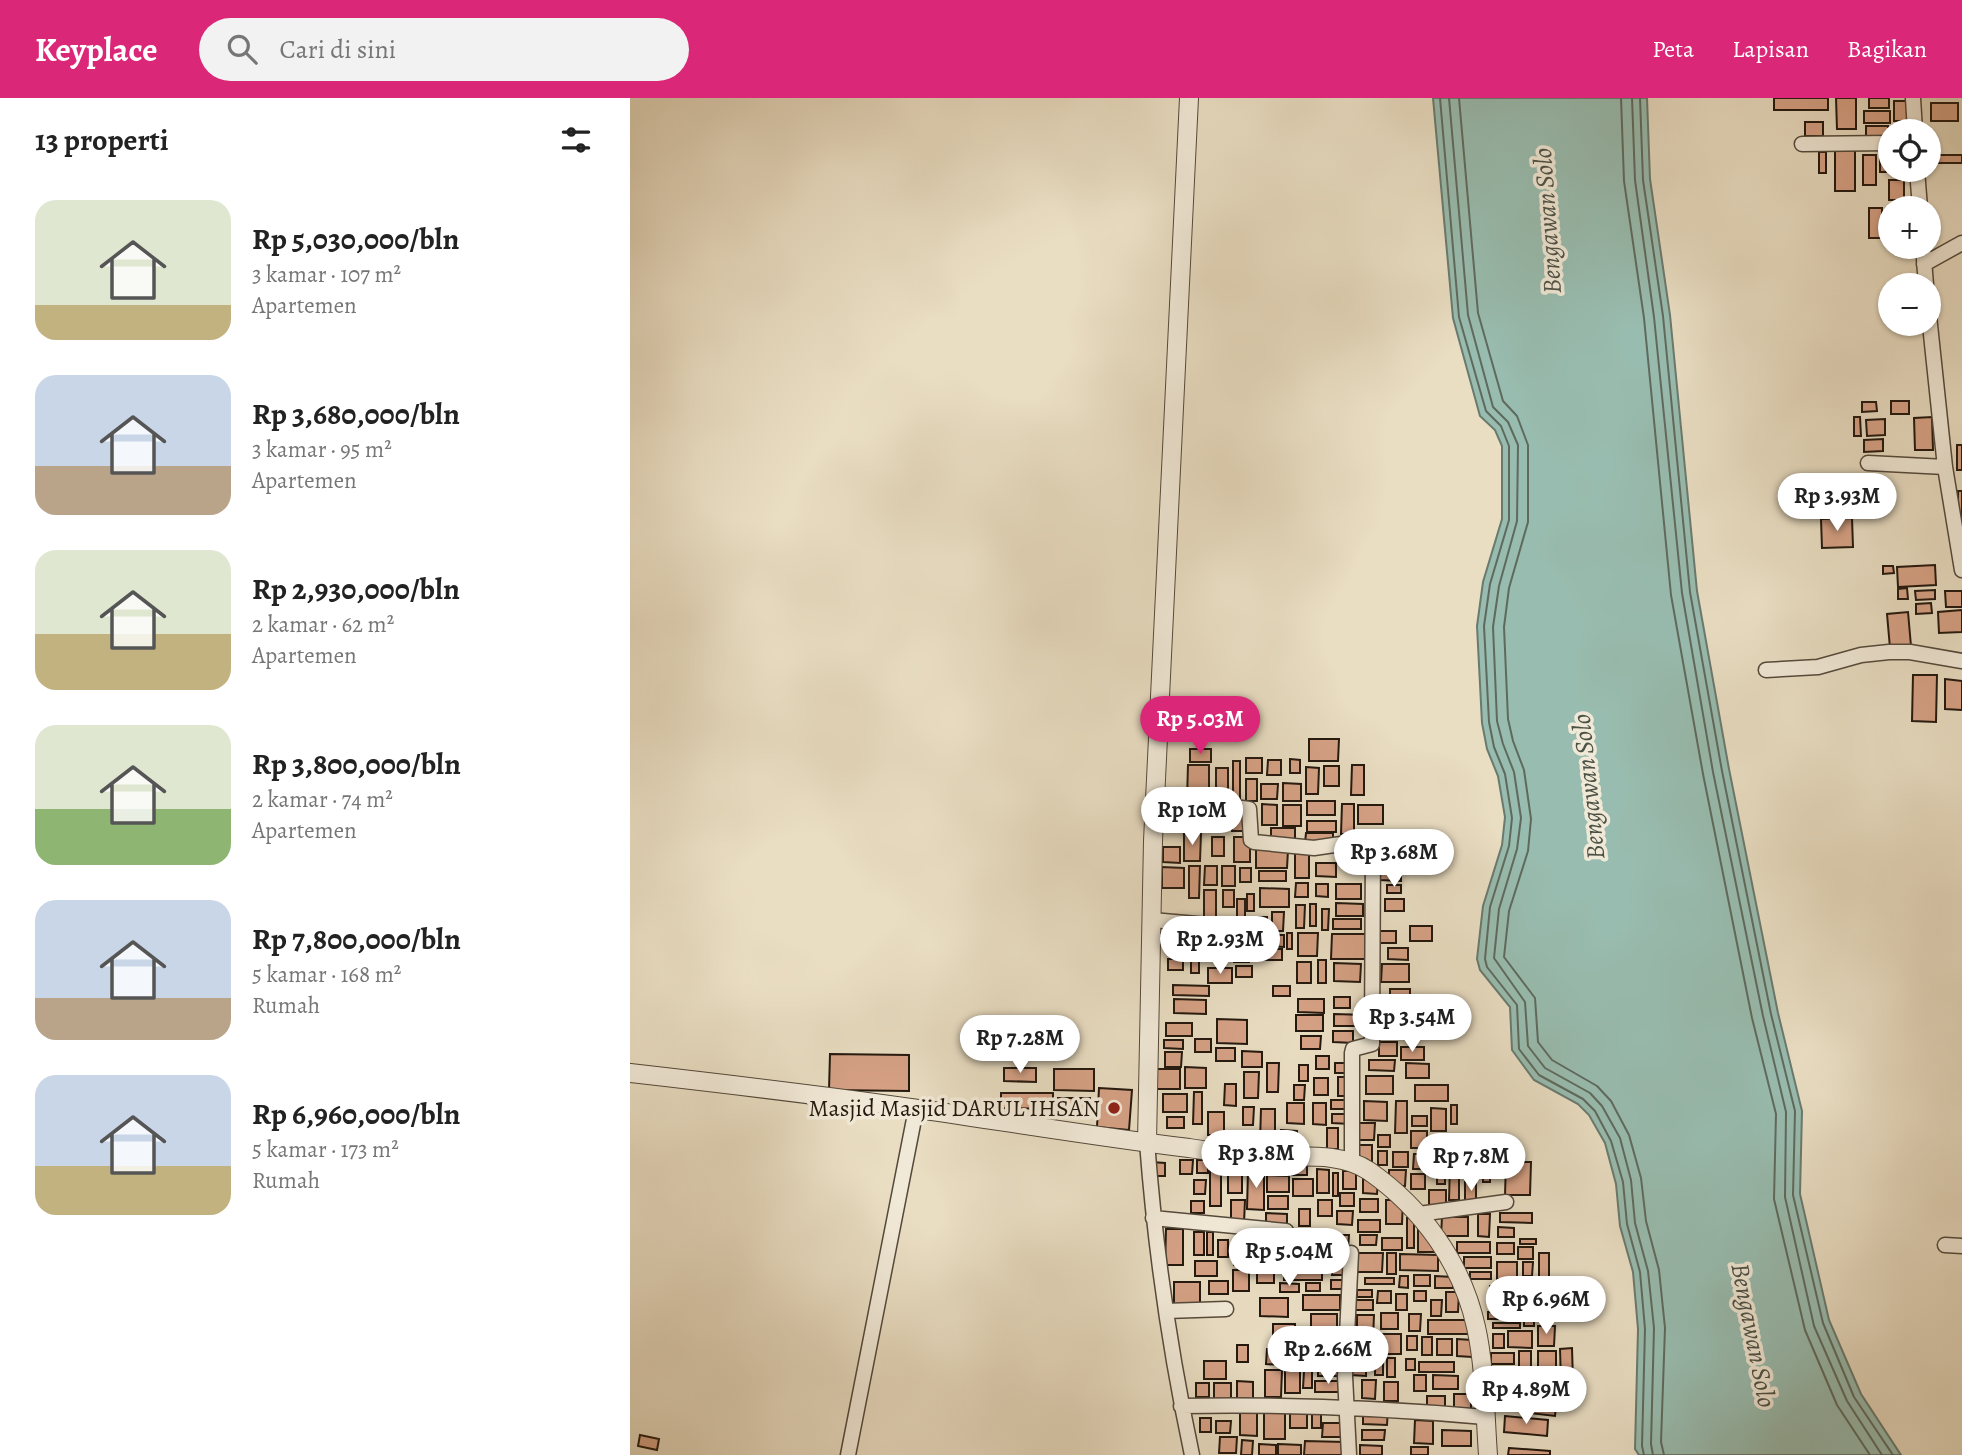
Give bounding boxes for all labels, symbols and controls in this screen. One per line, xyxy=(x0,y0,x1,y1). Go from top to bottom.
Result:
search box xyxy=(199,18,689,81)
text: Keyplace xyxy=(35,27,157,72)
icon: search xyxy=(223,30,261,68)
text: Cari di sini xyxy=(279,32,396,67)
text: Peta xyxy=(1652,33,1694,65)
text: Lapisan xyxy=(1732,33,1809,65)
text: Bagikan xyxy=(1847,33,1927,65)
map controls xyxy=(1878,119,1941,336)
button: locate xyxy=(1878,119,1941,182)
text: 13 properti xyxy=(35,120,169,160)
icon: filters xyxy=(557,121,595,159)
water label: Bengawan Solo xyxy=(1525,147,1570,295)
button: + xyxy=(1878,196,1941,259)
text: Rp 5,030,000/bln xyxy=(252,219,459,259)
icon: home xyxy=(91,228,175,312)
text: 3 kamar · 107 m² xyxy=(252,259,401,290)
button: − xyxy=(1878,273,1941,336)
text: Apartemen xyxy=(252,290,357,321)
text: Rp 3,680,000/bln xyxy=(252,394,460,434)
icon: home xyxy=(91,403,175,487)
text: 3 kamar · 95 m² xyxy=(252,434,392,465)
text: Apartemen xyxy=(252,465,357,496)
pin: Rp 3.93M xyxy=(1765,474,1909,533)
text: Rp 3.93M xyxy=(1794,480,1880,511)
text: Rp 2,930,000/bln xyxy=(252,569,460,609)
icon: home xyxy=(91,578,175,662)
text: 2 kamar · 62 m² xyxy=(252,609,394,640)
text: Apartemen xyxy=(252,640,357,671)
pin: Rp 5.03M xyxy=(1128,696,1272,756)
text: Rp 5.03M xyxy=(1156,703,1244,734)
water label: Bengawan Solo xyxy=(1563,712,1614,861)
text: Rp 3,800,000/bln xyxy=(252,744,461,784)
icon: home xyxy=(91,753,175,837)
text: 2 kamar · 74 m² xyxy=(252,784,393,815)
pin: Rp 10M xyxy=(1135,788,1249,847)
text: Rp 10M xyxy=(1157,794,1227,825)
text: Apartemen xyxy=(252,815,357,846)
pin: Rp 3.68M xyxy=(1322,830,1466,889)
text: Rp 3.68M xyxy=(1350,836,1438,867)
pin: Rp 2.93M xyxy=(1148,916,1292,976)
text: Rp 7,800,000/bln xyxy=(252,919,461,959)
text: Rp 2.93M xyxy=(1176,923,1264,954)
icon: home xyxy=(91,928,175,1012)
text: 5 kamar · 168 m² xyxy=(252,959,401,990)
text: Rumah xyxy=(252,990,320,1021)
pin: Rp 3.54M xyxy=(1340,995,1484,1054)
text: Rp 3.54M xyxy=(1369,1001,1455,1032)
pin: Rp 7.28M xyxy=(948,1016,1092,1075)
text: Rp 7.28M xyxy=(976,1022,1064,1053)
place label: Masjid Masjid DARUL IHSAN xyxy=(808,1092,1100,1124)
text: Rp 6,960,000/bln xyxy=(252,1094,460,1134)
marker: Masjid Masjid DARUL IHSAN xyxy=(1106,1100,1122,1116)
icon: home xyxy=(91,1103,175,1187)
pin: Rp 3.8M xyxy=(1191,1130,1321,1190)
text: 5 kamar · 173 m² xyxy=(252,1134,399,1165)
pin: Rp 7.8M xyxy=(1406,1134,1536,1193)
text: Rp 3.8M xyxy=(1217,1137,1295,1168)
text: Rp 7.8M xyxy=(1432,1140,1510,1171)
text: Rumah xyxy=(252,1165,320,1196)
pin: Rp 5.04M xyxy=(1217,1228,1361,1288)
text: Rp 5.04M xyxy=(1245,1235,1333,1266)
water label: Bengawan Solo xyxy=(1722,1260,1785,1410)
pin: Rp 6.96M xyxy=(1474,1276,1618,1336)
text: Rp 6.96M xyxy=(1502,1283,1590,1314)
pin: Rp 2.66M xyxy=(1256,1326,1400,1386)
text: Rp 2.66M xyxy=(1284,1333,1372,1364)
pin: Rp 4.89M xyxy=(1454,1366,1598,1426)
text: Rp 4.89M xyxy=(1482,1373,1570,1404)

